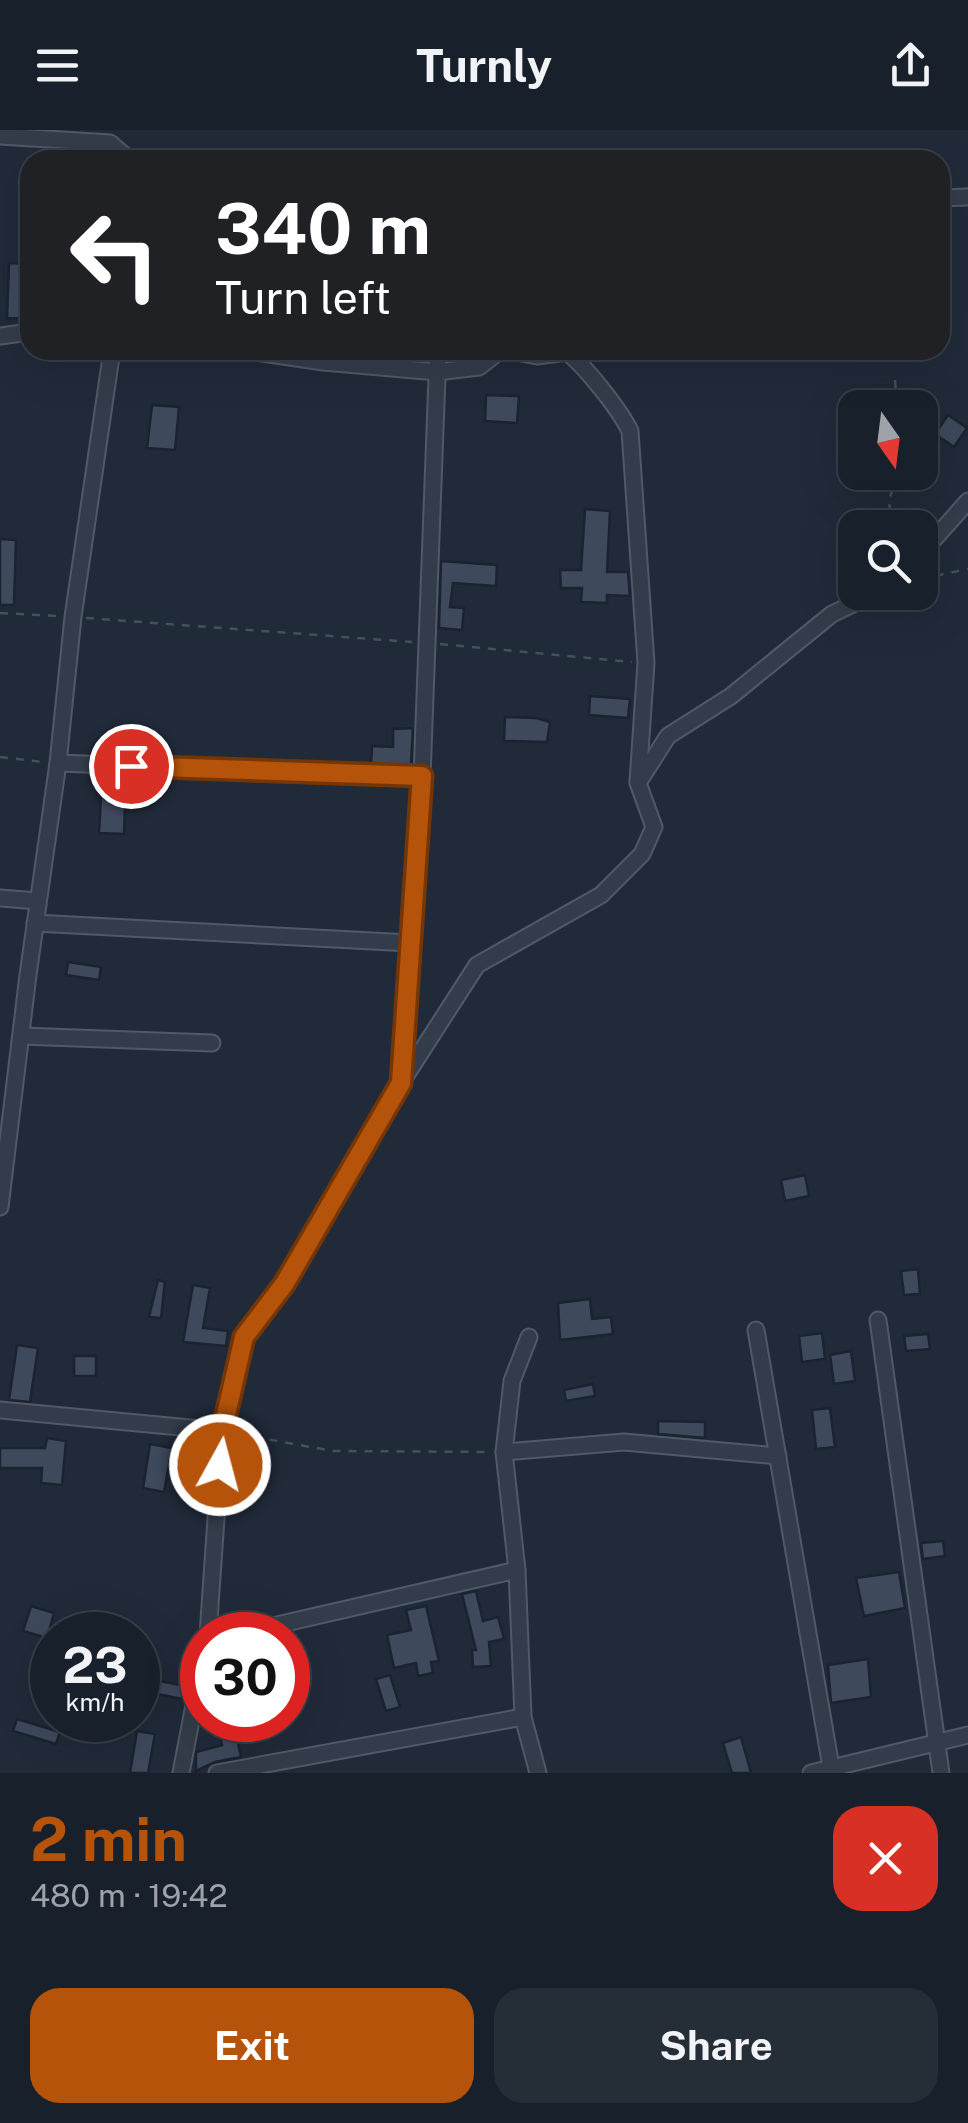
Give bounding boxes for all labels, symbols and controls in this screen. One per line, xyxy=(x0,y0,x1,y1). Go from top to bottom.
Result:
icon: menu xyxy=(30,38,85,93)
icon: share xyxy=(883,38,938,93)
text: Turnly xyxy=(416,39,552,92)
text: 340 m xyxy=(215,187,431,270)
icon: left xyxy=(50,190,180,320)
text: Turn left xyxy=(215,271,391,324)
north arrow xyxy=(838,390,938,490)
map controls xyxy=(838,390,938,610)
button: search xyxy=(838,510,938,610)
pin xyxy=(89,724,174,809)
icon: arrive xyxy=(104,739,159,794)
position arrow xyxy=(168,1413,272,1517)
speed limit sign: 30 xyxy=(180,1612,310,1742)
text: 23 xyxy=(62,1635,128,1694)
text: km/h xyxy=(66,1687,124,1717)
text: 2 min xyxy=(30,1804,187,1875)
button: close xyxy=(833,1806,938,1911)
text: 480 m · 19:42 xyxy=(30,1877,228,1914)
button: Exit xyxy=(30,1988,474,2103)
button: Share xyxy=(494,1988,938,2103)

